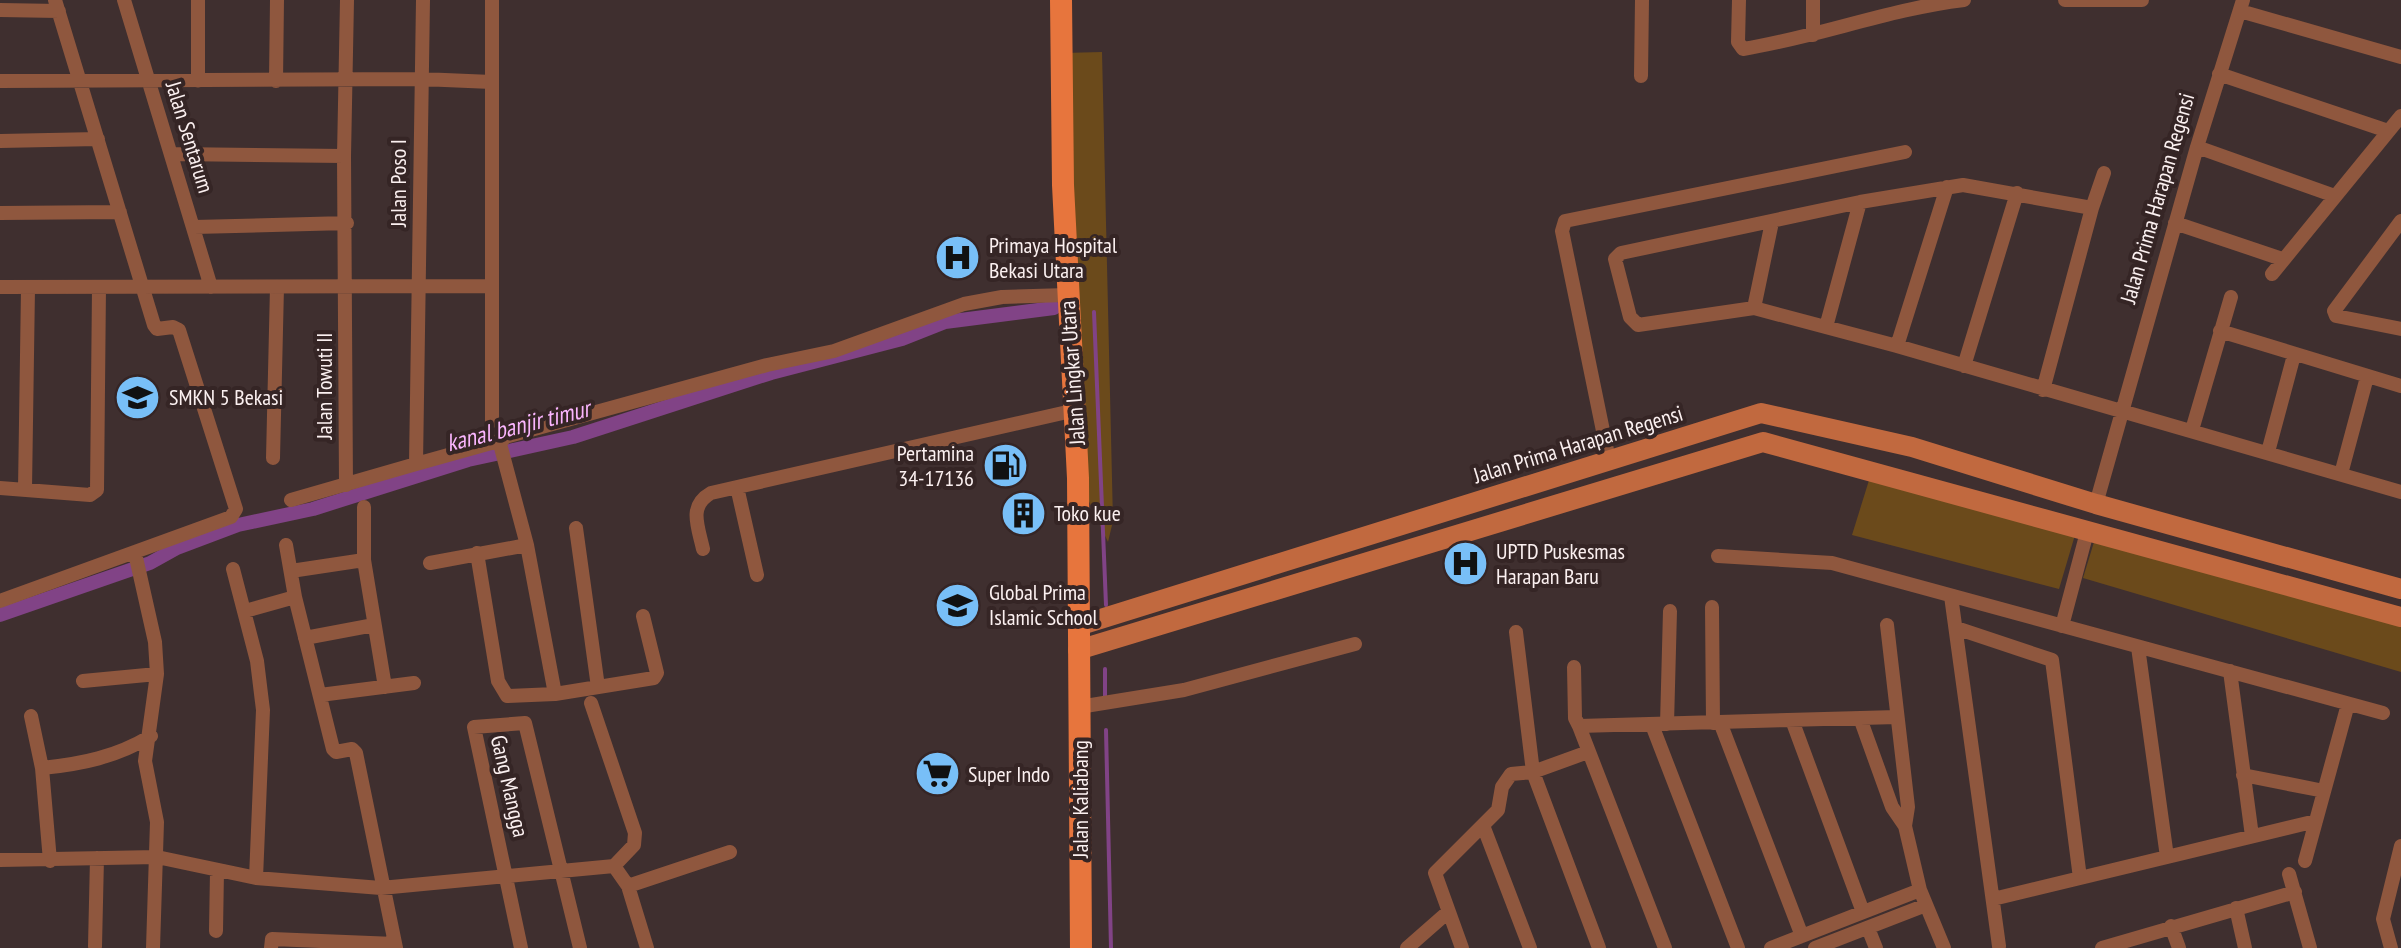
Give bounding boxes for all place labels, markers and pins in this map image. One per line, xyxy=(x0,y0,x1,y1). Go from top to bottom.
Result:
place label: Primaya Hospital Bekasi Utara xyxy=(989,231,1118,284)
hospital icon: Primaya Hospital Bekasi Utara xyxy=(934,234,982,282)
school or university icon: SMKN 5 Bekasi xyxy=(114,373,162,421)
place label: SMKN 5 Bekasi xyxy=(169,383,283,411)
place label: Pertamina 34-17136 xyxy=(897,439,974,492)
fuel station icon: Pertamina 34-17136 xyxy=(981,442,1029,490)
building icon: Toko kue xyxy=(999,489,1047,537)
place label: Toko kue xyxy=(1054,499,1121,527)
place label: UPTD Puskesmas Harapan Baru xyxy=(1496,537,1625,590)
hospital icon: UPTD Puskesmas Harapan Baru xyxy=(1441,540,1489,588)
place label: Global Prima Islamic School xyxy=(989,578,1099,631)
school or university icon: Global Prima Islamic School xyxy=(934,581,982,629)
supermarket icon: Super Indo xyxy=(913,750,961,798)
place label: Super Indo xyxy=(968,760,1050,788)

